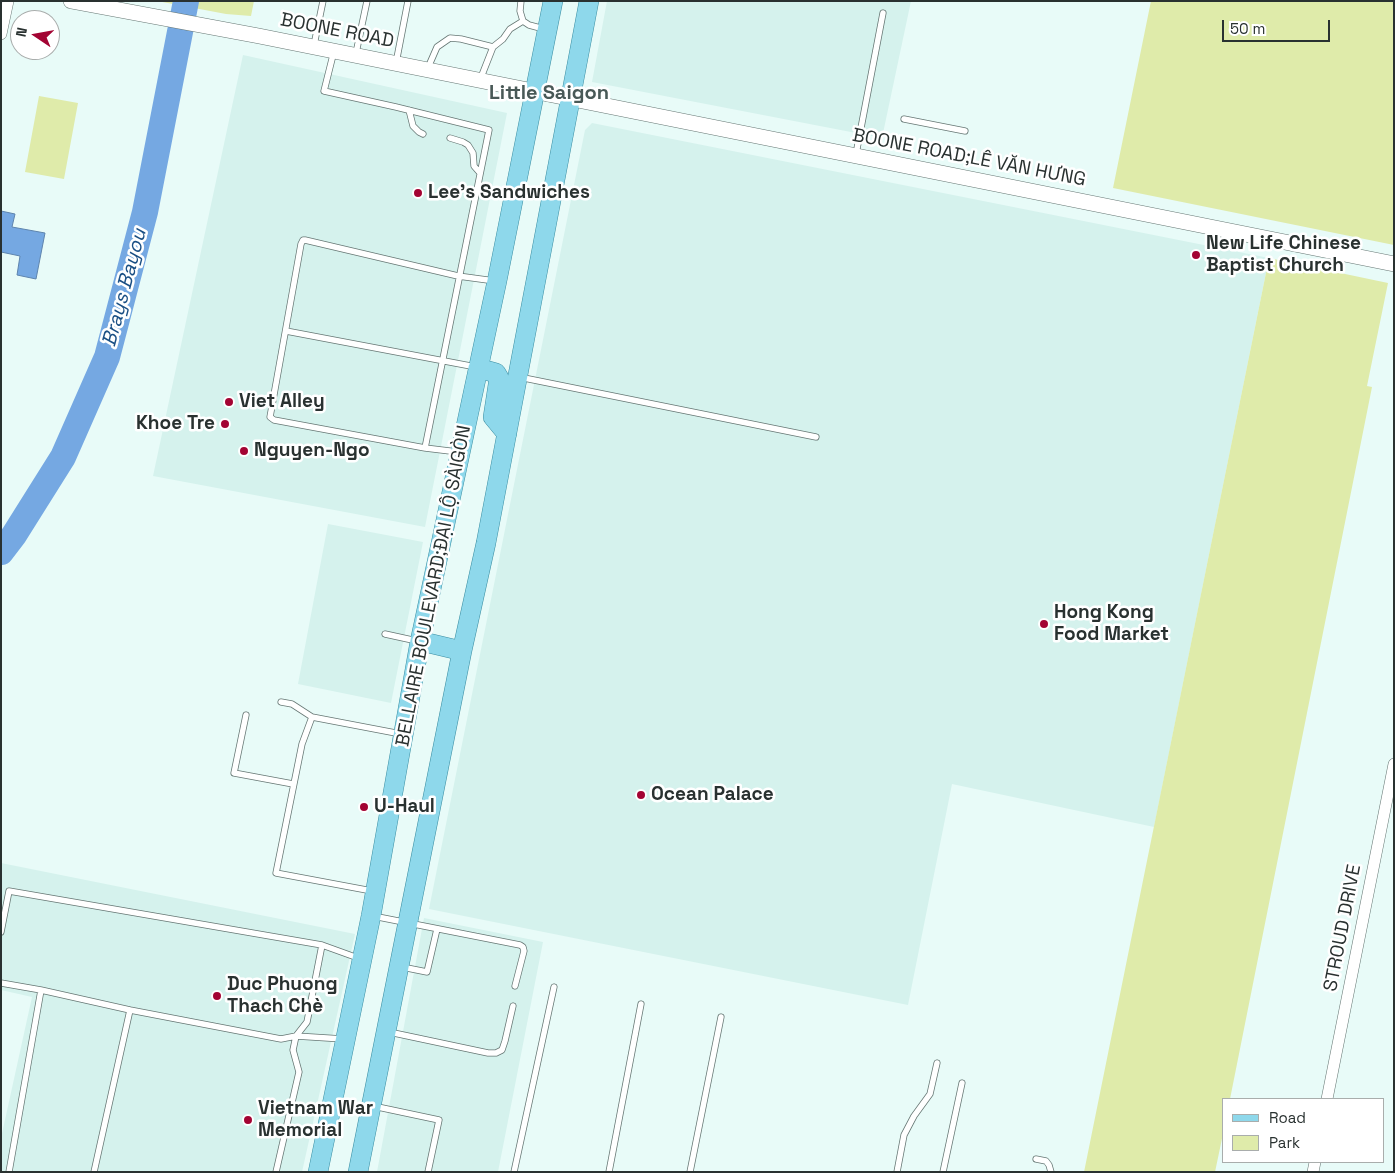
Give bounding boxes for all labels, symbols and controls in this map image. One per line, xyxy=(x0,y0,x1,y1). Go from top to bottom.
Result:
street label: BOONE ROAD xyxy=(278,9,396,53)
north arrow xyxy=(10,10,60,60)
scale bar xyxy=(1225,10,1332,42)
text: 50 m xyxy=(1230,19,1265,38)
text: N xyxy=(12,26,31,39)
district label: Little Saigon xyxy=(489,82,609,106)
street label: BOONE ROAD;LÊ VĂN HƯNG xyxy=(850,124,1088,192)
place label: Lee's Sandwiches xyxy=(428,182,590,204)
marker: Lee's Sandwiches xyxy=(412,187,424,199)
water label: Brays Bayou xyxy=(98,227,152,349)
place label: New Life Chinese Baptist Church xyxy=(1206,233,1361,277)
marker: New Life Chinese Baptist Church xyxy=(1190,249,1202,261)
place label: Viet Alley xyxy=(239,391,325,413)
marker: Viet Alley xyxy=(223,396,235,408)
place label: Khoe Tre xyxy=(136,413,215,435)
marker: Khoe Tre xyxy=(219,418,231,430)
street label: BELLAIRE BOULEVARD;ĐẠI LỘ SÀIGÒN xyxy=(392,423,476,749)
place label: Nguyen-Ngo xyxy=(254,440,370,462)
marker: Nguyen-Ngo xyxy=(238,445,250,457)
place label: Hong Kong Food Market xyxy=(1054,602,1169,646)
marker: Hong Kong Food Market xyxy=(1038,618,1050,630)
place label: Ocean Palace xyxy=(651,784,774,806)
marker: Ocean Palace xyxy=(635,789,647,801)
place label: U-Haul xyxy=(374,796,435,818)
marker: U-Haul xyxy=(358,801,370,813)
street label: STROUD DRIVE xyxy=(1320,863,1366,993)
place label: Duc Phuong Thach Chè xyxy=(227,974,338,1018)
marker: Duc Phuong Thach Chè xyxy=(211,990,223,1002)
place label: Vietnam War Memorial xyxy=(258,1098,373,1142)
legend xyxy=(1222,1098,1385,1163)
text: Road xyxy=(1269,1108,1306,1127)
marker: Vietnam War Memorial xyxy=(242,1114,254,1126)
text: Park xyxy=(1269,1133,1300,1152)

